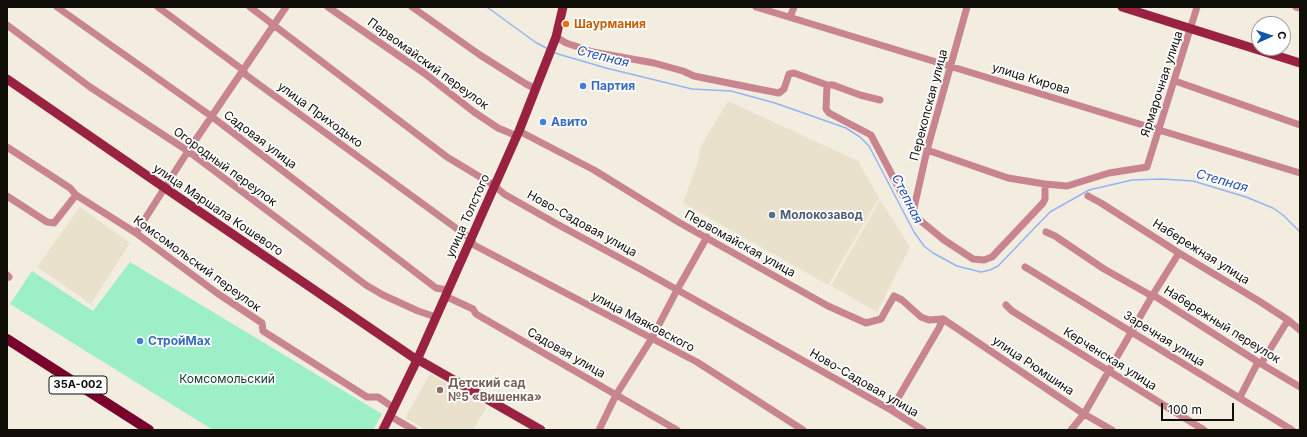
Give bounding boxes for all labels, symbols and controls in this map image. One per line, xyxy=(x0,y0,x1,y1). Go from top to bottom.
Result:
street label: Первомайский переулок xyxy=(365,15,491,113)
north arrow xyxy=(1251,16,1291,56)
place label: Шаурмания xyxy=(574,17,646,31)
marker: Шаурмания xyxy=(561,19,571,29)
street label: Ярмарочная улица xyxy=(1138,29,1186,139)
text: С xyxy=(1275,31,1289,40)
water label: Степная xyxy=(575,43,631,71)
street label: Перекопская улица xyxy=(907,48,951,162)
street label: улица Кирова xyxy=(990,60,1072,98)
street label: улица Приходько xyxy=(275,79,365,151)
place label: Партия xyxy=(591,79,635,93)
marker: Партия xyxy=(578,81,588,91)
street label: Садовая улица xyxy=(221,108,299,172)
place label: Авито xyxy=(551,115,588,129)
marker: Авито xyxy=(538,117,548,127)
street label: Огородный переулок xyxy=(170,124,280,210)
street label: улица Маршала Кошевого xyxy=(150,161,286,259)
water label: Степная xyxy=(1194,166,1250,196)
street label: улица Толстого xyxy=(443,172,493,260)
water label: Степная xyxy=(888,172,926,226)
street label: Ново-Садовая улица xyxy=(525,188,639,260)
street label: Первомайская улица xyxy=(682,208,798,280)
place label: Молокозавод xyxy=(780,208,863,222)
marker: Молокозавод xyxy=(767,210,777,220)
street label: Комсомольский переулок xyxy=(130,213,264,315)
street label: Набережная улица xyxy=(1150,216,1252,288)
street label: Набережный переулок xyxy=(1161,283,1283,367)
street label: улица Маяковского xyxy=(589,289,697,355)
street label: Заречная улица xyxy=(1121,308,1207,370)
street label: Керченская улица xyxy=(1061,324,1159,394)
street label: Садовая улица xyxy=(524,325,608,381)
street label: улица Рюмшина xyxy=(989,333,1077,399)
place label: СтройMax xyxy=(148,334,211,348)
marker: СтройMax xyxy=(135,336,145,346)
street label: Ново-Садовая улица xyxy=(807,346,921,420)
park label: Комсомольский xyxy=(179,372,275,386)
road number: 35А-002 xyxy=(49,376,107,394)
place label: Детский сад №5 «Вишенка» xyxy=(448,376,542,404)
marker: Детский сад №5 «Вишенка» xyxy=(435,385,445,395)
scale bar xyxy=(1163,395,1236,421)
text: 100 m xyxy=(1168,402,1202,417)

